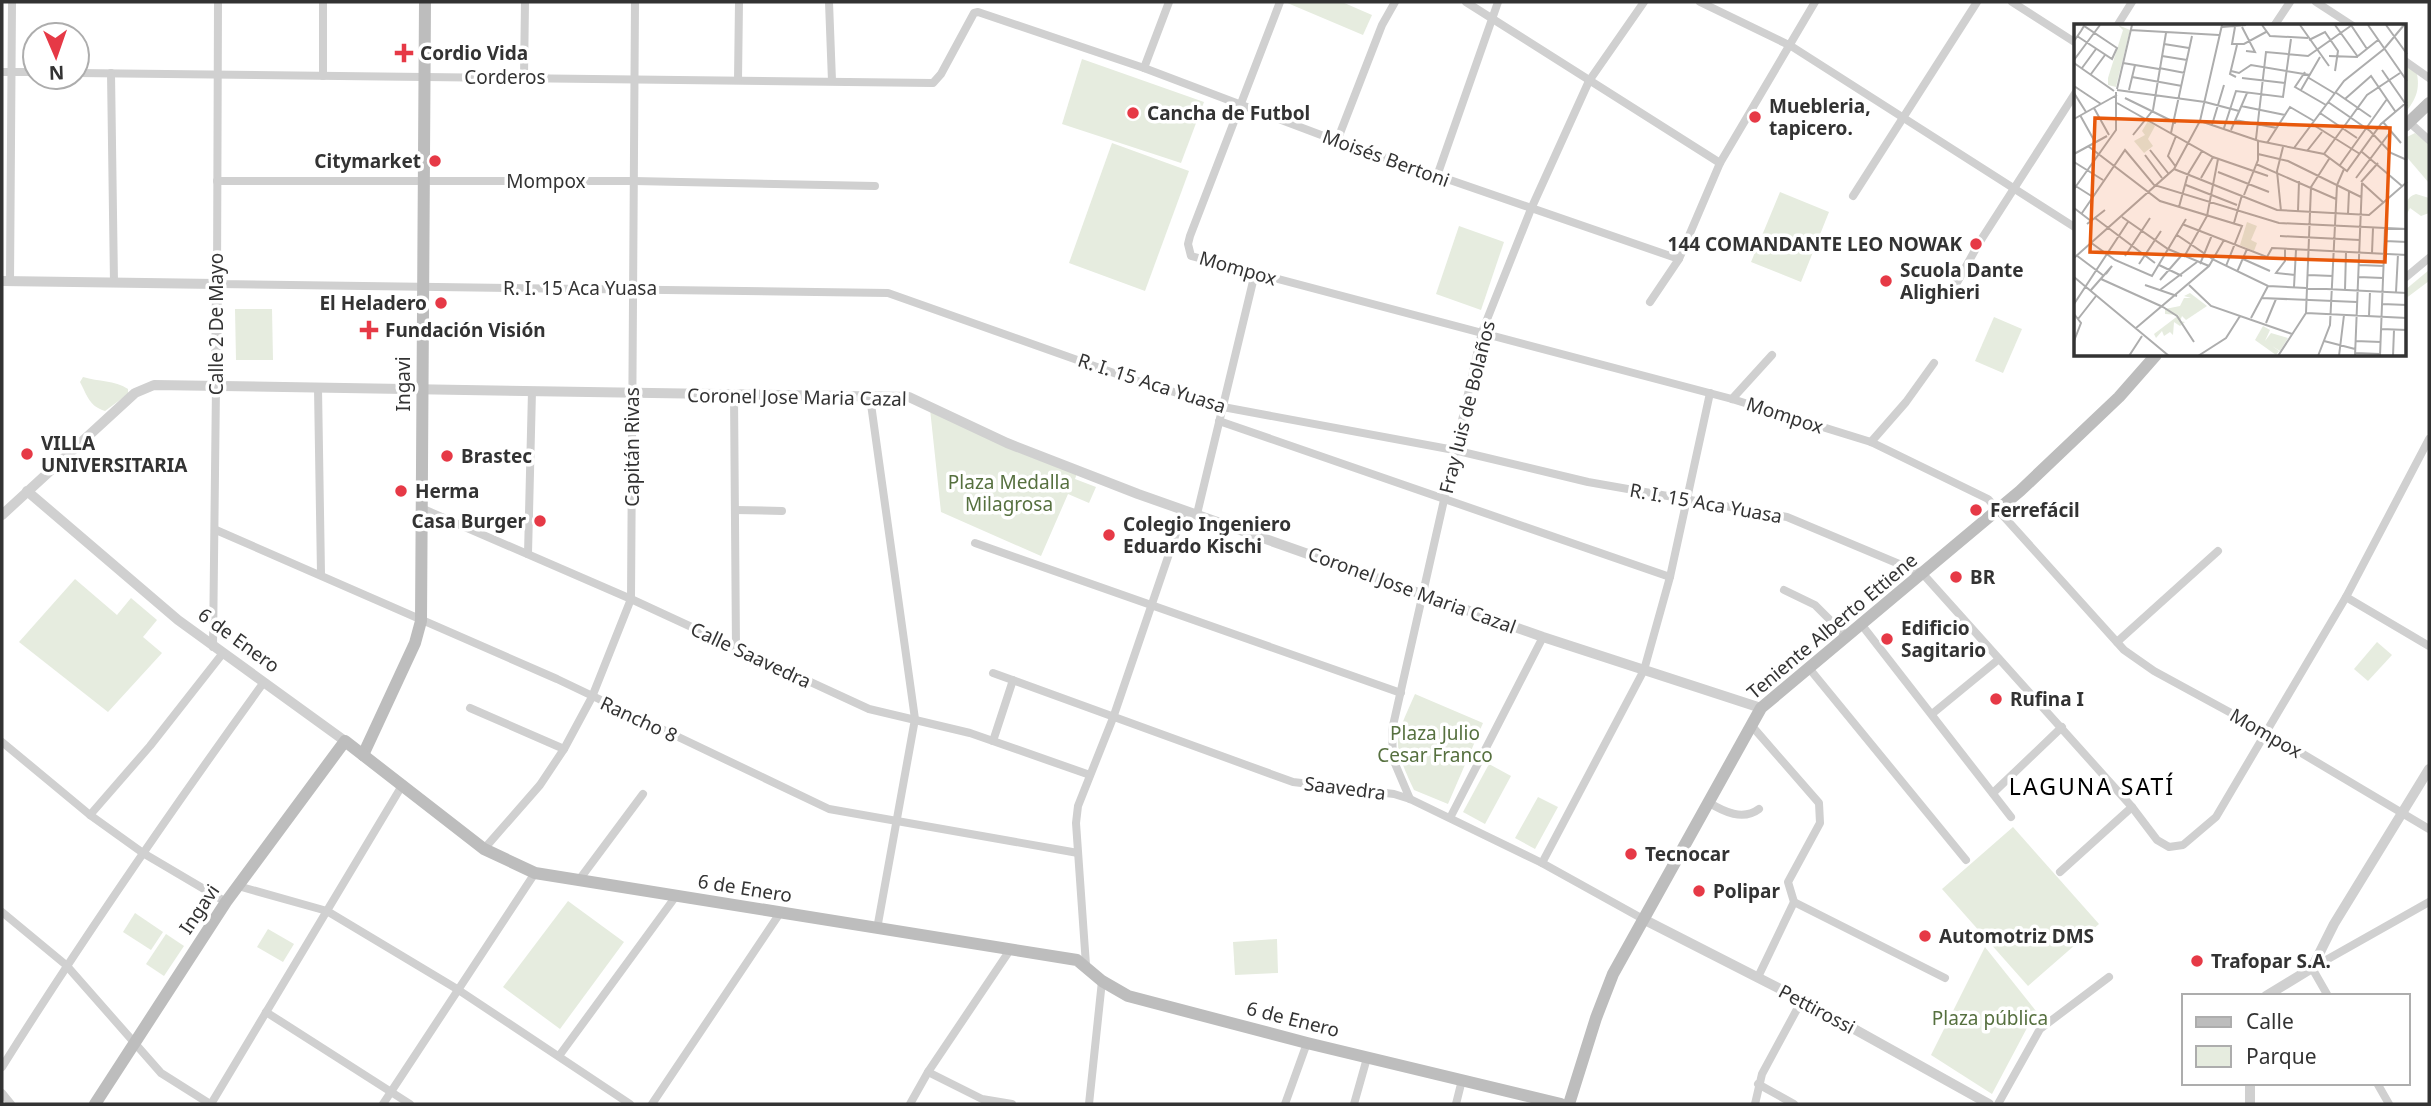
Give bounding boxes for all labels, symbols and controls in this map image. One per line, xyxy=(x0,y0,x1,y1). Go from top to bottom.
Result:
north arrow xyxy=(21,21,91,91)
inset map xyxy=(2074,24,2406,357)
place label: Cordio Vida xyxy=(420,40,528,66)
marker: Cordio Vida xyxy=(394,43,414,63)
text: N xyxy=(48,60,65,86)
street label: Corderos xyxy=(464,64,546,90)
place label: Muebleria, tapicero. xyxy=(1769,93,1871,141)
place label: Cancha de Futbol xyxy=(1147,100,1310,126)
marker: Cancha de Futbol xyxy=(1125,105,1141,121)
marker: Muebleria, tapicero. xyxy=(1747,109,1763,125)
street label: Moisés Bertoni xyxy=(1319,123,1453,193)
place label: Citymarket xyxy=(314,148,421,174)
marker: Citymarket xyxy=(427,153,443,169)
street label: Mompox xyxy=(506,168,586,194)
place label: 144 COMANDANTE LEO NOWAK xyxy=(1668,231,1962,257)
marker: 144 COMANDANTE LEO NOWAK xyxy=(1968,236,1984,252)
street label: Mompox xyxy=(1196,245,1280,291)
street label: Calle 2 De Mayo xyxy=(203,253,229,395)
place label: Scuola Dante Alighieri xyxy=(1900,257,2024,305)
marker: Scuola Dante Alighieri xyxy=(1878,273,1894,289)
street label: R. I. 15 Aca Yuasa xyxy=(503,275,657,301)
place label: El Heladero xyxy=(319,290,427,316)
marker: El Heladero xyxy=(433,295,449,311)
place label: Fundación Visión xyxy=(385,317,546,343)
street label: Fray luis de Bolaños xyxy=(1433,318,1501,496)
marker: Fundación Visión xyxy=(359,320,379,340)
street label: R. I. 15 Aca Yuasa xyxy=(1075,347,1229,419)
street label: Ingavi xyxy=(390,356,416,412)
street label: Coronel Jose Maria Cazal xyxy=(687,382,907,412)
street label: Capitán Rivas xyxy=(619,387,645,507)
street label: Mompox xyxy=(1743,390,1827,440)
place label: VILLA UNIVERSITARIA xyxy=(41,430,188,478)
place label: Brastec xyxy=(461,443,532,469)
marker: VILLA UNIVERSITARIA xyxy=(19,446,35,462)
marker: Brastec xyxy=(439,448,455,464)
park label: Plaza Medalla Milagrosa xyxy=(948,469,1070,517)
street label: R. I. 15 Aca Yuasa xyxy=(1628,477,1784,529)
place label: Herma xyxy=(415,478,479,504)
marker: Herma xyxy=(393,483,409,499)
place label: Ferrefácil xyxy=(1990,497,2080,523)
marker: Ferrefácil xyxy=(1968,502,1984,518)
place label: Casa Burger xyxy=(411,508,526,534)
place label: Colegio Ingeniero Eduardo Kischi xyxy=(1123,511,1291,559)
marker: Casa Burger xyxy=(532,513,548,529)
marker: Colegio Ingeniero Eduardo Kischi xyxy=(1101,527,1117,543)
street label: Coronel Jose Maria Cazal xyxy=(1304,540,1520,640)
street label: Teniente Alberto Ettiene xyxy=(1741,547,1923,705)
place label: BR xyxy=(1970,564,1996,590)
marker: BR xyxy=(1948,569,1964,585)
street label: 6 de Enero xyxy=(193,602,285,678)
place label: Edificio Sagitario xyxy=(1901,615,1986,663)
street label: Calle Saavedra xyxy=(687,616,815,694)
marker: Edificio Sagitario xyxy=(1879,631,1895,647)
place label: Rufina I xyxy=(2010,686,2084,712)
street label: Rancho 8 xyxy=(596,690,682,748)
marker: Rufina I xyxy=(1988,691,2004,707)
street label: Mompox xyxy=(2225,702,2307,764)
park label: Plaza Julio Cesar Franco xyxy=(1377,720,1493,768)
street label: Saavedra xyxy=(1303,770,1387,806)
district label: LAGUNA SATÍ xyxy=(2009,770,2175,802)
place label: Tecnocar xyxy=(1645,841,1730,867)
marker: Tecnocar xyxy=(1623,846,1639,862)
street label: 6 de Enero xyxy=(696,868,794,908)
place label: Polipar xyxy=(1713,878,1780,904)
street label: Ingavi xyxy=(173,879,225,939)
marker: Polipar xyxy=(1691,883,1707,899)
place label: Automotriz DMS xyxy=(1939,923,2094,949)
marker: Automotriz DMS xyxy=(1917,928,1933,944)
place label: Trafopar S.A. xyxy=(2211,948,2331,974)
marker: Trafopar S.A. xyxy=(2189,953,2205,969)
street label: Pettirossi xyxy=(1774,978,1860,1040)
legend xyxy=(2182,994,2410,1085)
street label: 6 de Enero xyxy=(1244,995,1342,1043)
park label: Plaza pública xyxy=(1932,1005,2048,1031)
text: Calle xyxy=(2246,1007,2294,1035)
text: Parque xyxy=(2246,1042,2316,1070)

